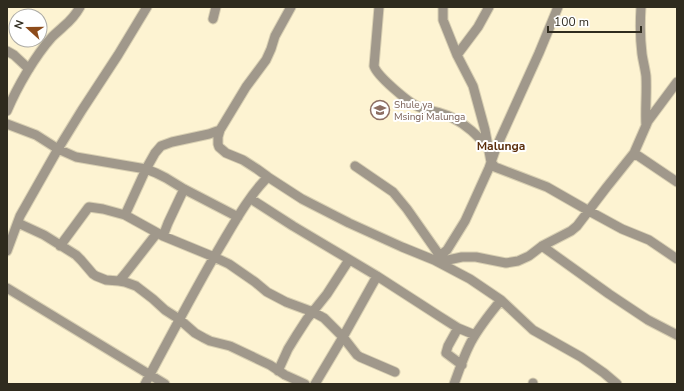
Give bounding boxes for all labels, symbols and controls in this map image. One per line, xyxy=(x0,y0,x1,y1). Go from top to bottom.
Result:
north arrow xyxy=(8,8,48,48)
scale bar xyxy=(548,8,641,34)
text: 100 m xyxy=(554,14,589,30)
text: N xyxy=(11,18,28,31)
place label: Shule ya Msingi Malunga xyxy=(394,98,465,124)
school or university icon: Shule ya Msingi Malunga xyxy=(369,99,391,121)
district label: Malunga xyxy=(477,138,525,154)

